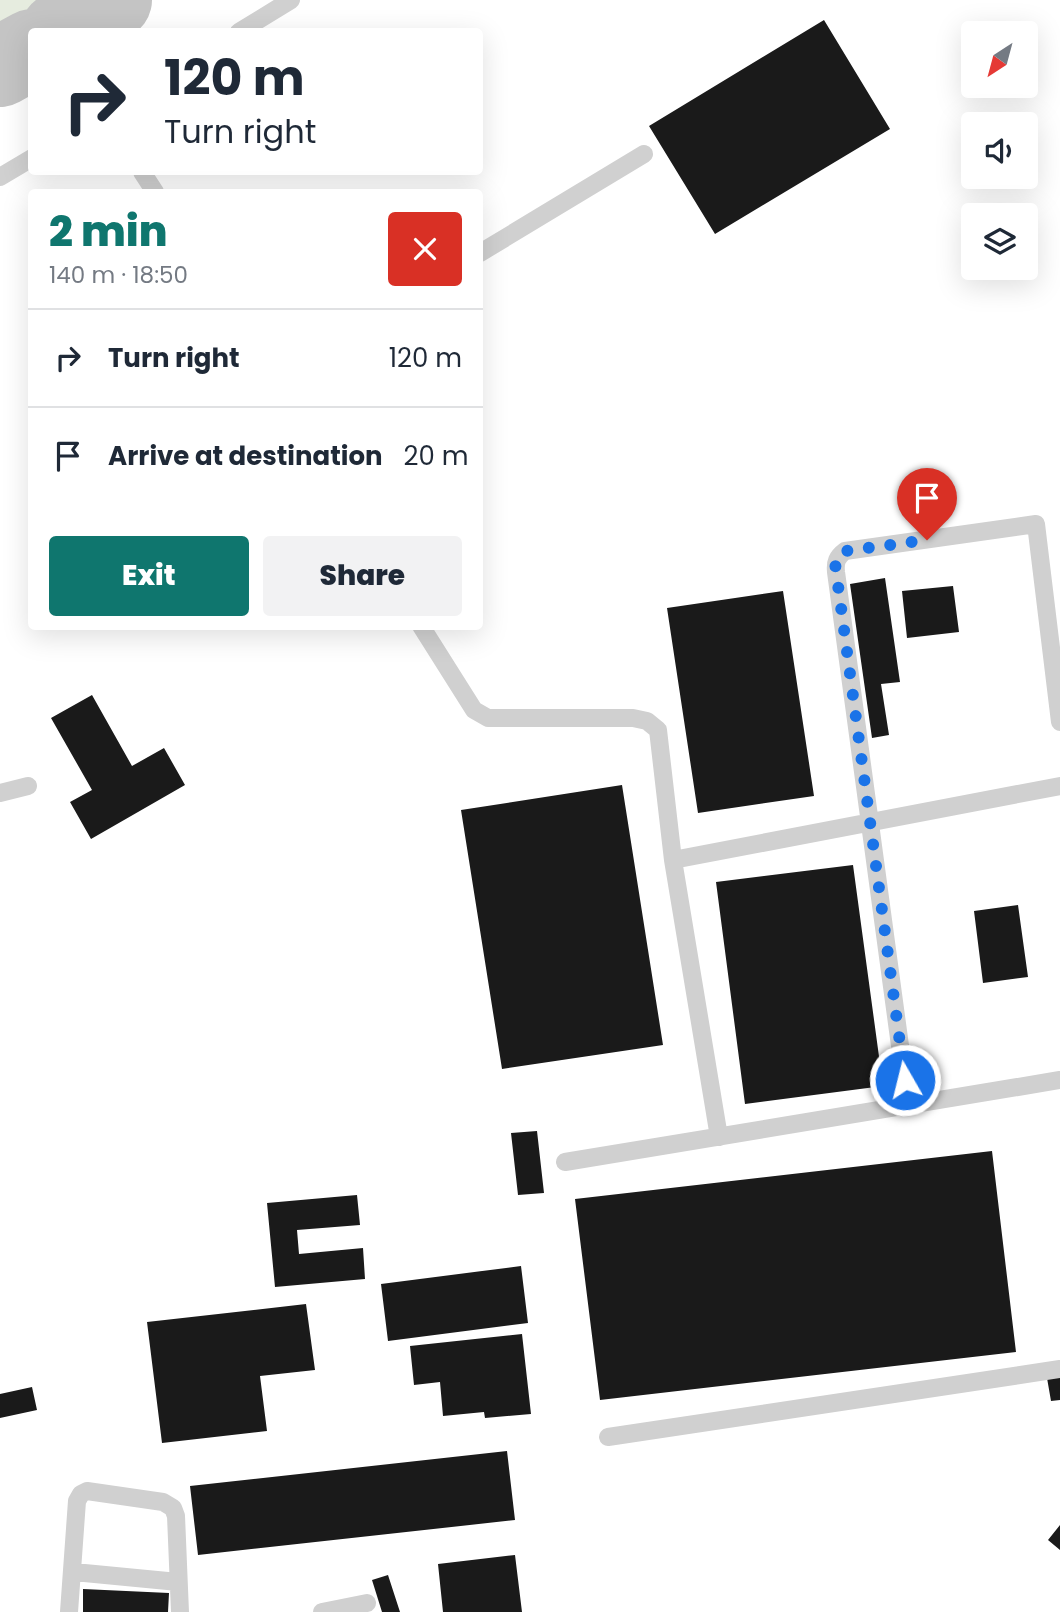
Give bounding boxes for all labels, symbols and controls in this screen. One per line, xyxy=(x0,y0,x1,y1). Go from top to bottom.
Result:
north arrow xyxy=(961,21,1038,98)
map controls xyxy=(961,21,1038,280)
text: 120 m xyxy=(164,44,305,112)
icon: right xyxy=(49,56,140,147)
text: Turn right xyxy=(164,109,316,154)
button: sound xyxy=(961,112,1038,189)
text: 2 min xyxy=(49,202,167,261)
button: layers xyxy=(961,203,1038,280)
button: close xyxy=(388,212,462,286)
text: 140 m · 18:50 xyxy=(49,259,188,291)
icon: right xyxy=(49,339,87,377)
text: Turn right xyxy=(108,340,240,376)
text: 120 m xyxy=(389,340,462,376)
icon: arrive xyxy=(49,437,87,475)
text: Arrive at destination xyxy=(108,438,383,474)
text: 20 m xyxy=(404,438,469,474)
pin xyxy=(897,468,957,540)
icon: arrive xyxy=(908,479,946,517)
button: Exit xyxy=(49,536,249,616)
button: Share xyxy=(263,536,462,616)
position arrow xyxy=(868,1043,942,1117)

